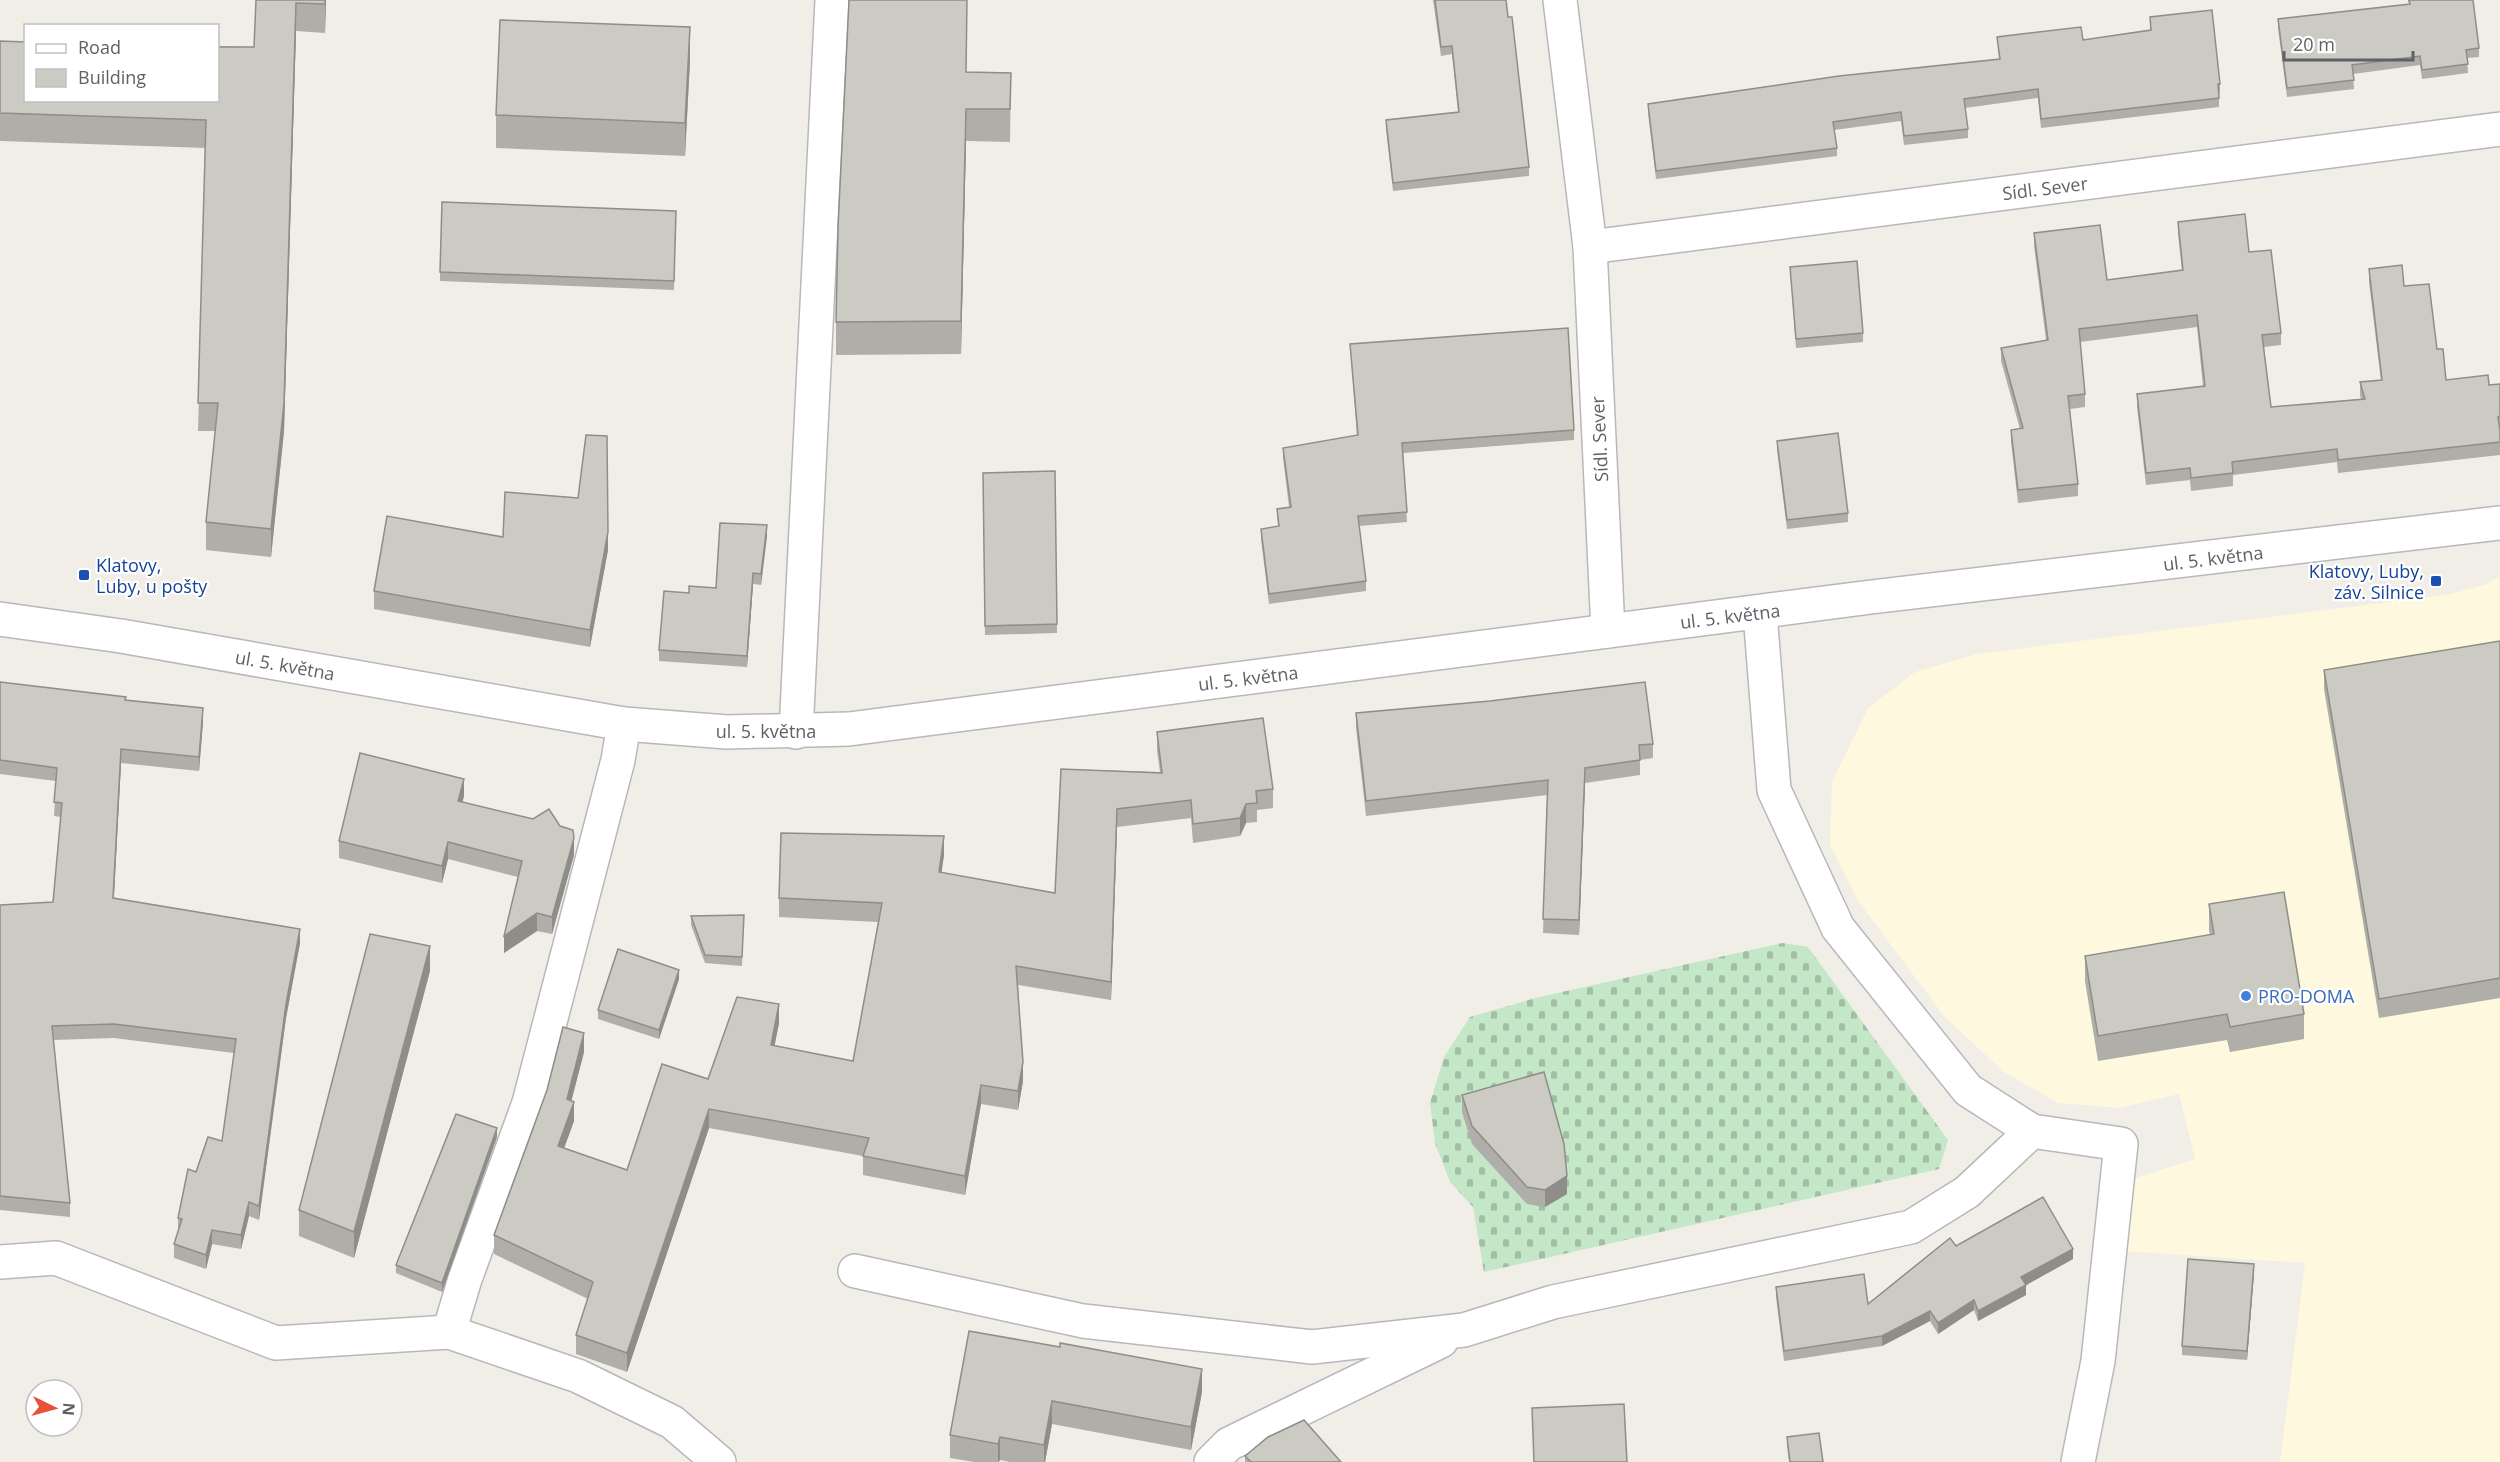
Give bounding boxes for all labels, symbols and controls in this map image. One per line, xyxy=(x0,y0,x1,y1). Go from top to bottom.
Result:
legend xyxy=(24,24,219,102)
scale bar xyxy=(2284,24,2413,62)
text: 20 m xyxy=(2293,32,2335,56)
text: Road xyxy=(78,35,121,59)
text: Building xyxy=(78,65,146,89)
street label: Sídl. Sever xyxy=(2001,171,2090,205)
street label: Sídl. Sever xyxy=(1585,395,1613,482)
street label: ul. 5. května xyxy=(2162,540,2264,576)
place label: Klatovy, Luby, u pošty xyxy=(96,553,208,598)
place label: Klatovy, Luby, záv. Silnice xyxy=(2309,559,2424,604)
marker: Klatovy, Luby, u pošty xyxy=(77,568,91,582)
marker: Klatovy, Luby, záv. Silnice xyxy=(2429,574,2443,588)
street label: ul. 5. května xyxy=(1679,598,1781,634)
street label: ul. 5. května xyxy=(233,644,337,686)
street label: ul. 5. května xyxy=(1197,660,1299,696)
street label: ul. 5. května xyxy=(716,719,816,743)
place label: PRO-DOMA xyxy=(2258,984,2355,1008)
marker: PRO-DOMA xyxy=(2239,989,2253,1003)
north arrow xyxy=(24,1378,84,1438)
text: N xyxy=(57,1402,80,1417)

